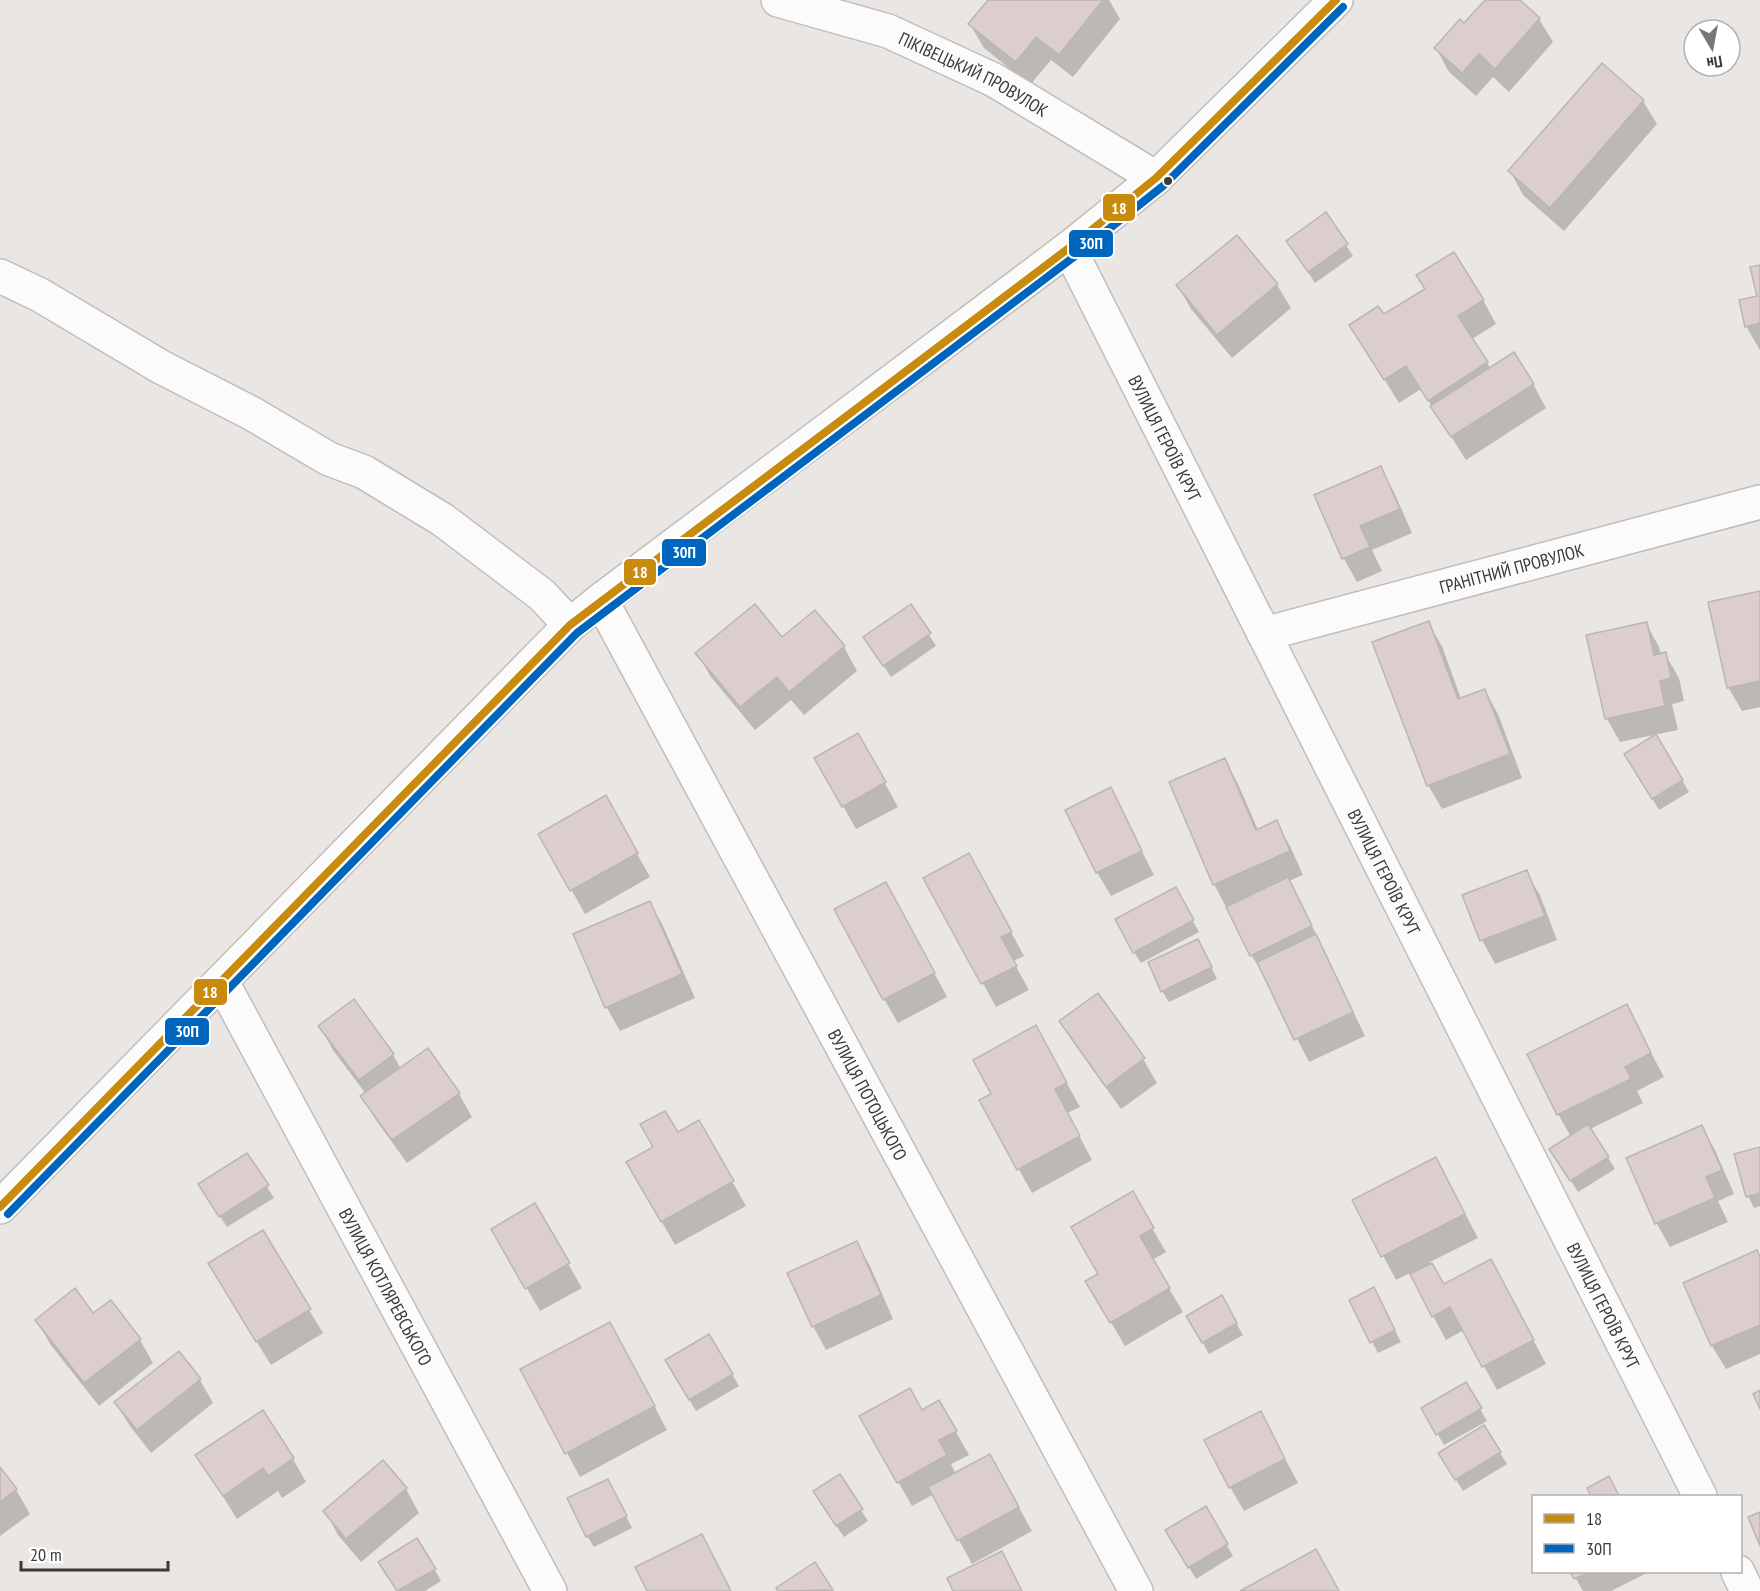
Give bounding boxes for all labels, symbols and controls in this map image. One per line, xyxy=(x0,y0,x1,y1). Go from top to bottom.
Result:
north arrow xyxy=(1682,18,1742,78)
street label: ПІКІВЕЦЬКИЙ ПРОВУЛОК xyxy=(895,26,1053,122)
text: Пн xyxy=(1705,52,1724,74)
unlabelled marker xyxy=(1162,175,1174,187)
line badge: 18 xyxy=(1102,193,1136,222)
text: 18 xyxy=(1111,198,1127,218)
line badge: 30П xyxy=(1068,229,1114,258)
text: 30П xyxy=(1079,233,1103,253)
street label: ВУЛИЦЯ ГЕРОЇВ КРУТ xyxy=(1124,371,1207,505)
line badge: 30П xyxy=(661,538,707,567)
street label: ГРАНІТНИЙ ПРОВУЛОК xyxy=(1437,538,1586,598)
text: 30П xyxy=(672,542,696,562)
line badge: 18 xyxy=(623,558,657,586)
text: 18 xyxy=(632,562,648,582)
street label: ВУЛИЦЯ ГЕРОЇВ КРУТ xyxy=(1343,805,1426,939)
line badge: 18 xyxy=(193,978,228,1006)
text: 18 xyxy=(202,982,218,1002)
line badge: 30П xyxy=(164,1017,210,1046)
text: 30П xyxy=(175,1021,199,1041)
street label: ВУЛИЦЯ ПОТОЦЬКОГО xyxy=(823,1025,913,1164)
street label: ВУЛИЦЯ КОТЛЯРЕВСЬКОГО xyxy=(334,1204,438,1369)
street label: ВУЛИЦЯ ГЕРОЇВ КРУТ xyxy=(1562,1239,1645,1372)
legend xyxy=(1532,1495,1742,1573)
text: 18 xyxy=(1586,1507,1602,1530)
scale bar xyxy=(21,1534,168,1572)
text: 30П xyxy=(1586,1537,1612,1560)
text: 20 m xyxy=(30,1543,62,1566)

